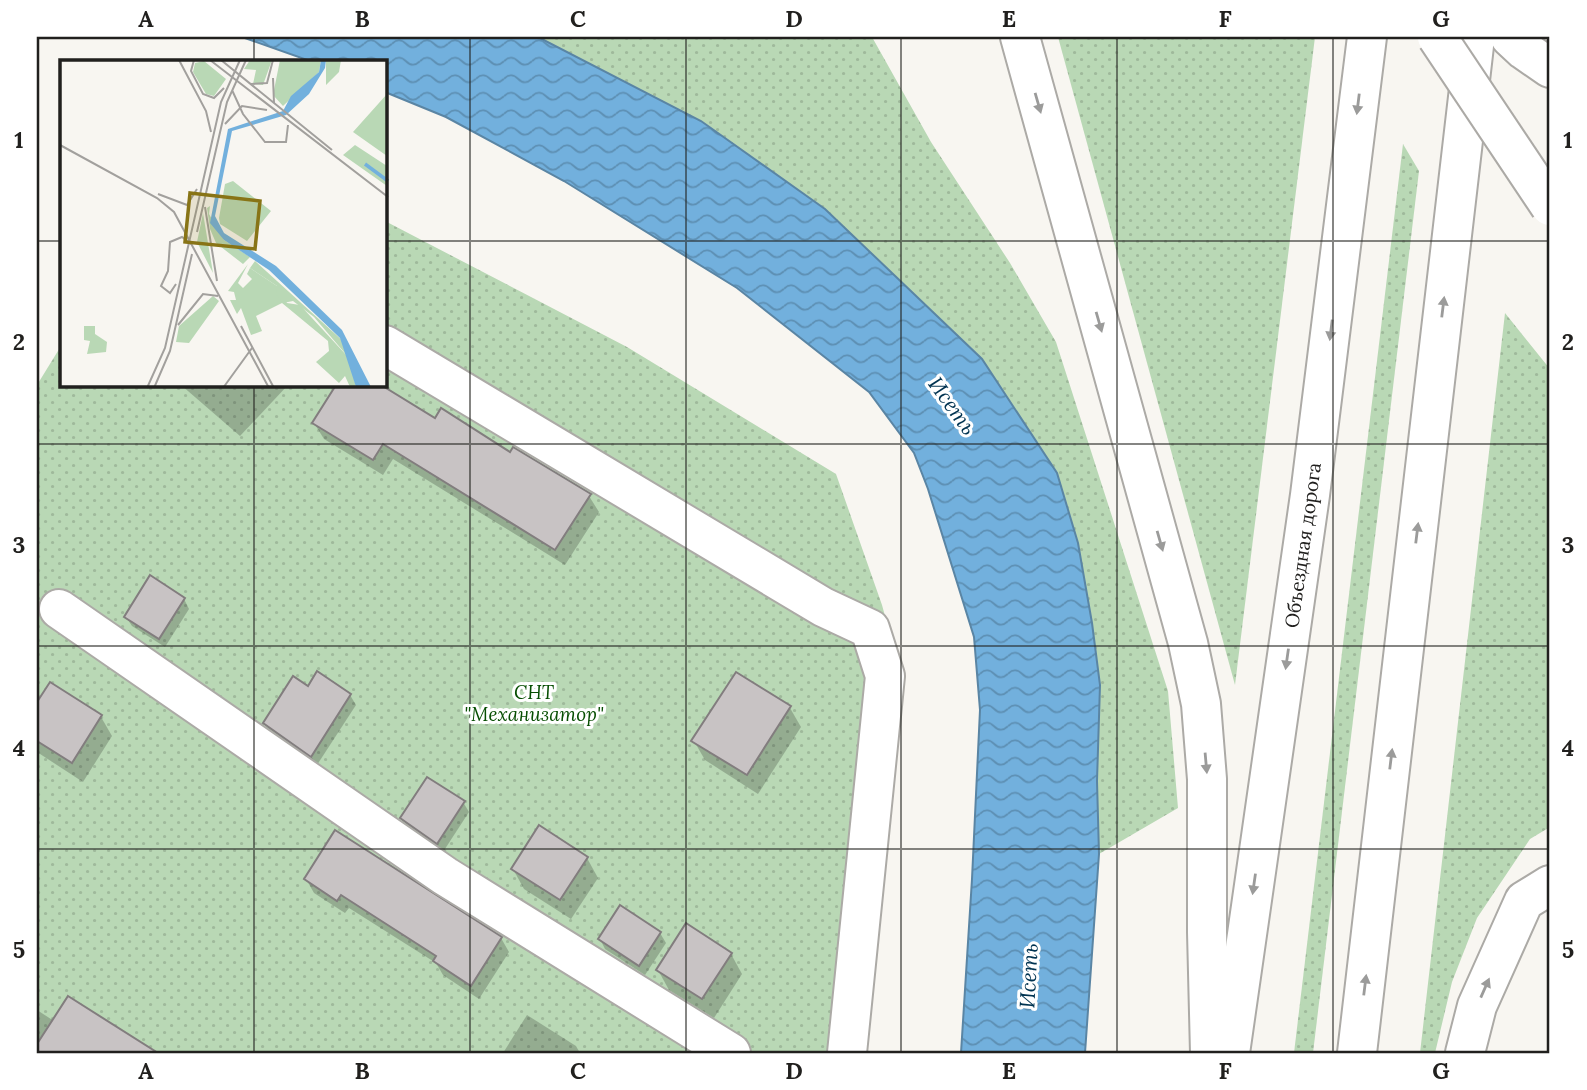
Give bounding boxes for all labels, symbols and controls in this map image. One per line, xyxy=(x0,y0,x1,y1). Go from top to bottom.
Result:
text: A xyxy=(138,4,154,33)
text: B xyxy=(354,4,370,33)
text: C xyxy=(570,4,586,33)
text: D xyxy=(785,4,803,33)
text: E xyxy=(1002,4,1016,33)
text: F xyxy=(1218,4,1232,33)
text: G xyxy=(1432,4,1450,33)
inset map xyxy=(60,60,387,387)
one-way arrow xyxy=(1033,92,1044,114)
one-way arrow xyxy=(1353,94,1364,116)
text: 1 xyxy=(14,125,24,154)
text: 1 xyxy=(1563,125,1573,154)
one-way arrow xyxy=(1438,296,1449,318)
one-way arrow xyxy=(1094,311,1105,333)
one-way arrow xyxy=(1325,319,1336,341)
text: 2 xyxy=(13,327,25,356)
text: 2 xyxy=(1562,327,1574,356)
water label: Исеть xyxy=(922,371,982,440)
street label: Объездная дорога xyxy=(1279,461,1326,629)
one-way arrow xyxy=(1412,522,1423,544)
text: 3 xyxy=(13,530,25,559)
one-way arrow xyxy=(1155,530,1166,552)
text: 3 xyxy=(1562,530,1574,559)
one-way arrow xyxy=(1281,648,1292,670)
park label: СНТ "Механизатор" xyxy=(464,680,604,726)
text: 4 xyxy=(13,733,25,762)
text: 4 xyxy=(1562,733,1574,762)
one-way arrow xyxy=(1386,748,1397,770)
one-way arrow xyxy=(1201,752,1212,774)
one-way arrow xyxy=(1249,873,1260,895)
text: 5 xyxy=(13,935,25,964)
text: 5 xyxy=(1562,935,1574,964)
water label: Исеть xyxy=(1013,943,1044,1009)
one-way arrow xyxy=(1359,974,1370,996)
one-way arrow xyxy=(1480,978,1491,999)
text: A xyxy=(138,1056,154,1085)
text: B xyxy=(354,1056,370,1085)
text: C xyxy=(570,1056,586,1085)
text: D xyxy=(785,1056,803,1085)
text: E xyxy=(1002,1056,1016,1085)
text: F xyxy=(1218,1056,1232,1085)
text: G xyxy=(1432,1056,1450,1085)

